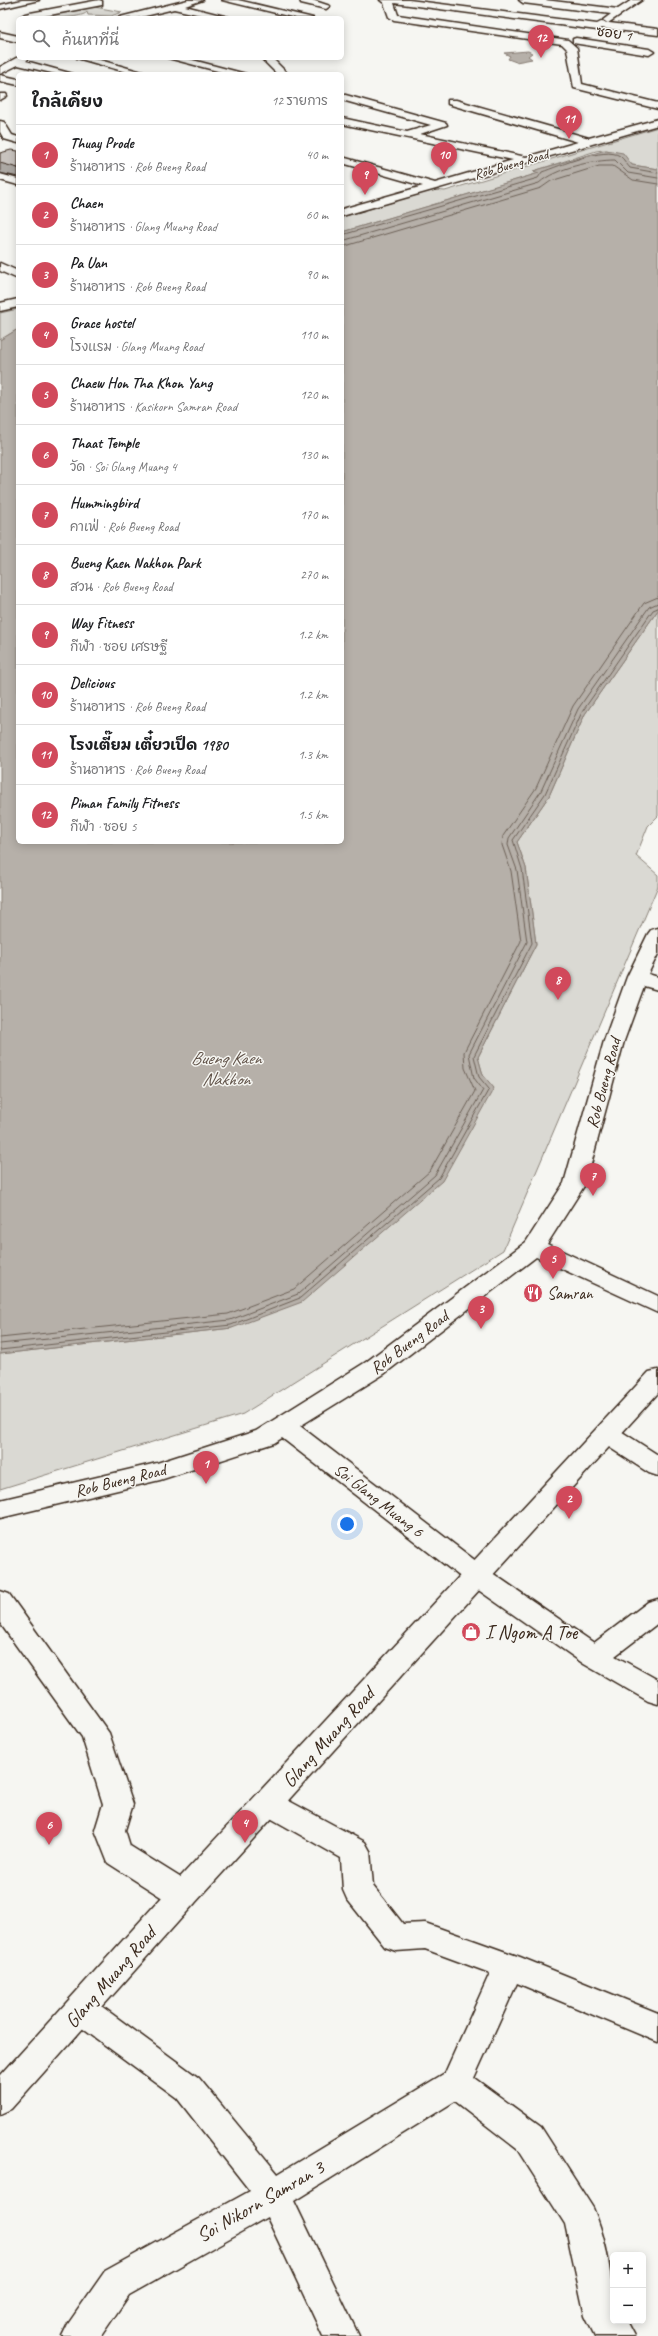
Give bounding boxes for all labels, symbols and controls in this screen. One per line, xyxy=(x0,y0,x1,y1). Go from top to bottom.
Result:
search box xyxy=(16,16,344,60)
street label: ซอย 1 xyxy=(595,22,634,45)
pin: 12 xyxy=(528,25,554,58)
icon: search xyxy=(30,27,52,49)
text: ค้นหาที่นี่ xyxy=(62,31,119,50)
text: ใกล้เคียง xyxy=(32,91,103,112)
text: 12 รายการ xyxy=(271,93,328,109)
pin: 11 xyxy=(556,106,582,139)
text: Thuay Prode xyxy=(70,134,134,153)
pin: 10 xyxy=(431,142,457,175)
street label: Rob Bueng Road xyxy=(472,145,553,183)
text: 1 xyxy=(42,147,48,163)
text: 40 m xyxy=(306,147,328,163)
text: ร้านอาหาร · Rob Bueng Road xyxy=(70,159,205,175)
pin: 9 xyxy=(352,162,378,195)
text: Chaen xyxy=(70,194,103,213)
text: 2 xyxy=(42,207,48,223)
text: 60 m xyxy=(306,207,328,223)
text: ร้านอาหาร · Glang Muang Road xyxy=(70,219,217,235)
text: Pa Uan xyxy=(70,254,107,273)
text: 3 xyxy=(42,267,48,283)
text: 90 m xyxy=(306,267,328,283)
text: ร้านอาหาร · Rob Bueng Road xyxy=(70,279,205,295)
text: Grace hostel xyxy=(70,314,134,333)
text: 4 xyxy=(42,327,48,343)
text: 110 m xyxy=(300,327,328,343)
text: โรงแรม · Glang Muang Road xyxy=(70,339,203,355)
text: Chaew Hon Tha Khon Yang xyxy=(70,374,212,393)
text: 5 xyxy=(42,387,48,403)
text: 120 m xyxy=(300,387,328,403)
text: ร้านอาหาร · Kasikorn Samran Road xyxy=(70,399,237,415)
text: Thaat Temple xyxy=(70,434,139,453)
text: 6 xyxy=(42,447,48,463)
text: 130 m xyxy=(300,447,328,463)
text: วัด · Soi Glang Muang 4 xyxy=(70,459,177,475)
text: Hummingbird xyxy=(70,494,138,513)
text: 7 xyxy=(42,507,48,523)
text: 170 m xyxy=(300,507,328,523)
text: คาเฟ่ · Rob Bueng Road xyxy=(70,519,179,535)
text: Bueng Kaen Nakhon Park xyxy=(70,554,201,573)
text: 8 xyxy=(42,567,48,583)
text: 270 m xyxy=(300,567,328,583)
text: สวน · Rob Bueng Road xyxy=(70,579,173,595)
text: Way Fitness xyxy=(70,614,133,633)
text: 9 xyxy=(42,627,48,643)
text: 1.2 km xyxy=(298,627,328,643)
text: กีฬา · ซอย เศรษฐี xyxy=(70,639,167,655)
text: Delicious xyxy=(70,674,114,693)
text: 10 xyxy=(39,687,51,703)
text: 1.2 km xyxy=(298,687,328,703)
text: ร้านอาหาร · Rob Bueng Road xyxy=(70,699,205,715)
text: โรงเตี๊ยม เตี๋ยวเป็ด 1980 xyxy=(70,736,228,755)
text: 11 xyxy=(39,747,51,763)
text: 1.3 km xyxy=(298,747,328,763)
text: ร้านอาหาร · Rob Bueng Road xyxy=(70,762,205,778)
text: Piman Family Fitness xyxy=(70,794,178,813)
text: 12 xyxy=(39,807,51,823)
text: 1.5 km xyxy=(298,807,328,823)
text: กีฬา · ซอย 5 xyxy=(70,819,137,835)
pin: 8 xyxy=(545,967,571,1000)
street label: Rob Bueng Road xyxy=(581,1033,626,1131)
water label: Bueng Kaen Nakhon xyxy=(191,1047,263,1090)
pin: 7 xyxy=(580,1163,606,1196)
pin: 5 xyxy=(540,1246,566,1279)
restaurant icon: Samran xyxy=(522,1282,544,1304)
place label: Samran xyxy=(547,1283,594,1304)
pin: 3 xyxy=(468,1296,494,1329)
street label: Rob Bueng Road xyxy=(366,1305,454,1379)
pin: 1 xyxy=(193,1451,219,1484)
street label: Rob Bueng Road xyxy=(73,1459,170,1502)
street label: Soi Glang Muang 6 xyxy=(330,1459,429,1543)
pin: 2 xyxy=(556,1486,582,1519)
your location xyxy=(337,1514,357,1534)
place label: I Ngom A Toe xyxy=(485,1620,579,1645)
shop icon: I Ngom A Toe xyxy=(460,1621,482,1643)
street label: Glang Muang Road xyxy=(277,1680,382,1793)
pin: 4 xyxy=(232,1810,258,1843)
pin: 6 xyxy=(36,1812,62,1845)
street label: Glang Muang Road xyxy=(59,1919,163,2033)
street label: Soi Nikorn Samran 3 xyxy=(192,2154,330,2248)
map controls xyxy=(610,2252,646,2324)
button: + xyxy=(610,2252,646,2288)
button: − xyxy=(610,2288,646,2324)

